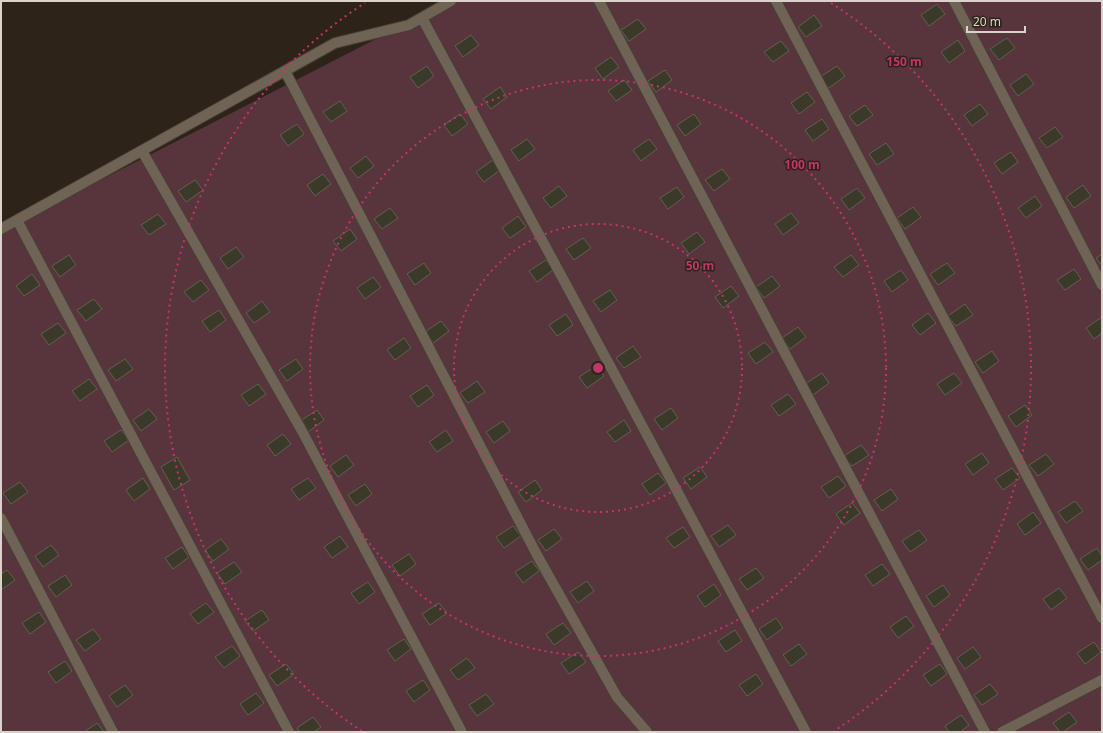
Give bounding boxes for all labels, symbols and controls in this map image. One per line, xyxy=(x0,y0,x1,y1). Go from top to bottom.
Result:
scale bar xyxy=(967,8,1025,34)
text: 20 m xyxy=(973,13,1001,30)
text: 150 m xyxy=(886,53,922,70)
text: 100 m xyxy=(784,156,820,173)
text: 50 m xyxy=(686,257,714,274)
centre of rings xyxy=(591,361,605,375)

